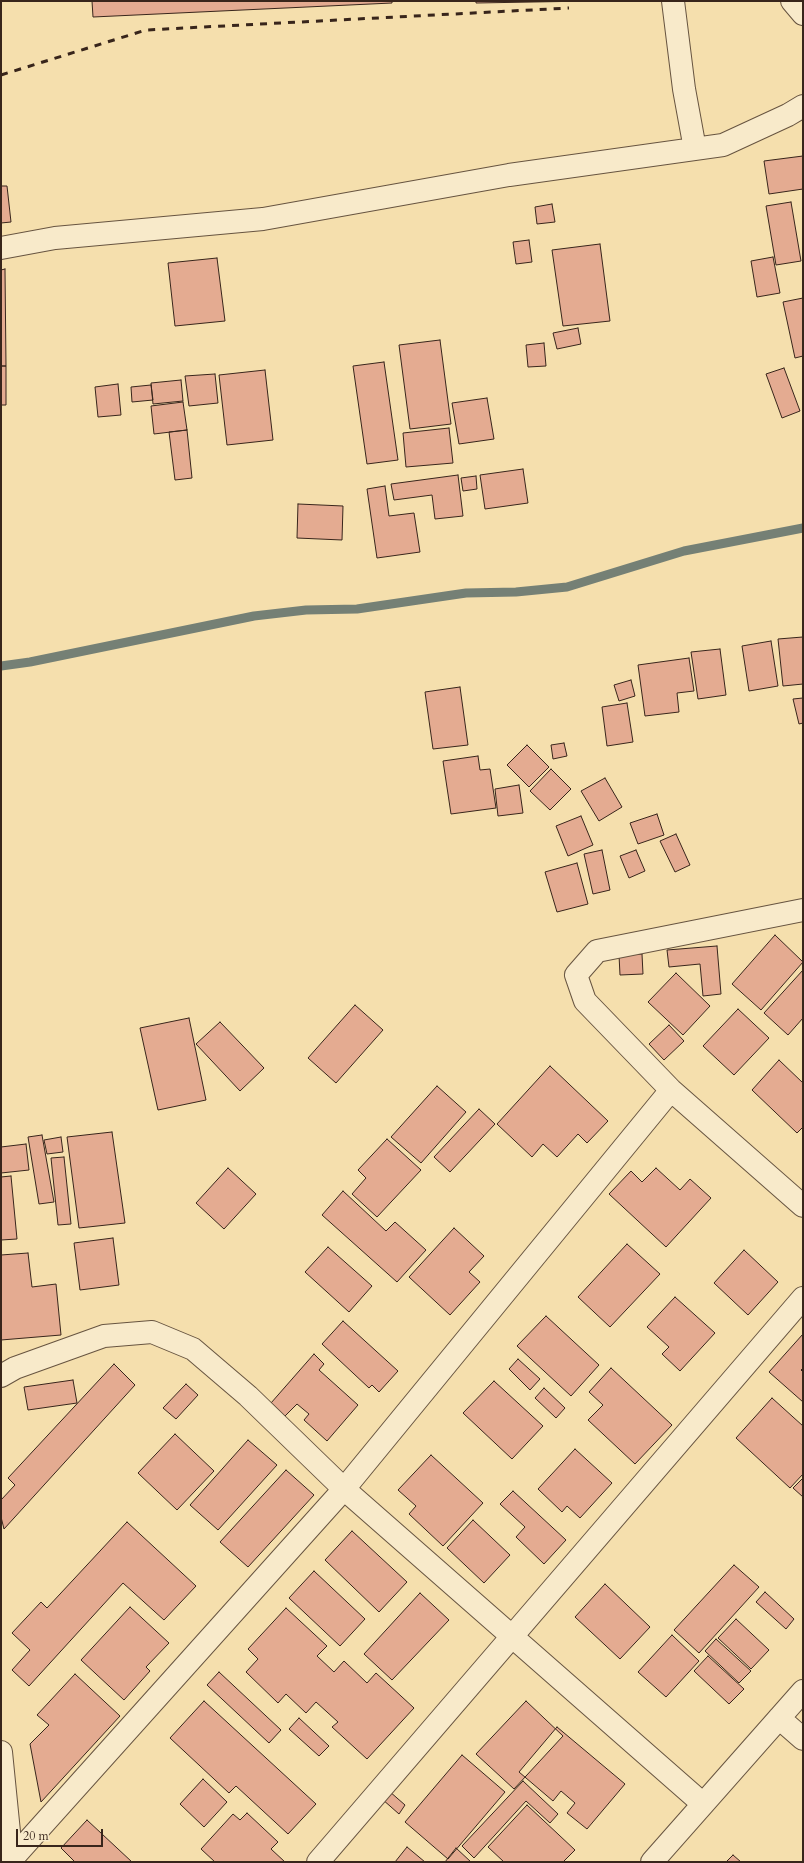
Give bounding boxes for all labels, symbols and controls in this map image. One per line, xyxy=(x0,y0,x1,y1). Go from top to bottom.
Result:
scale bar xyxy=(18,1821,105,1847)
text: 20 m xyxy=(23,1828,49,1844)

